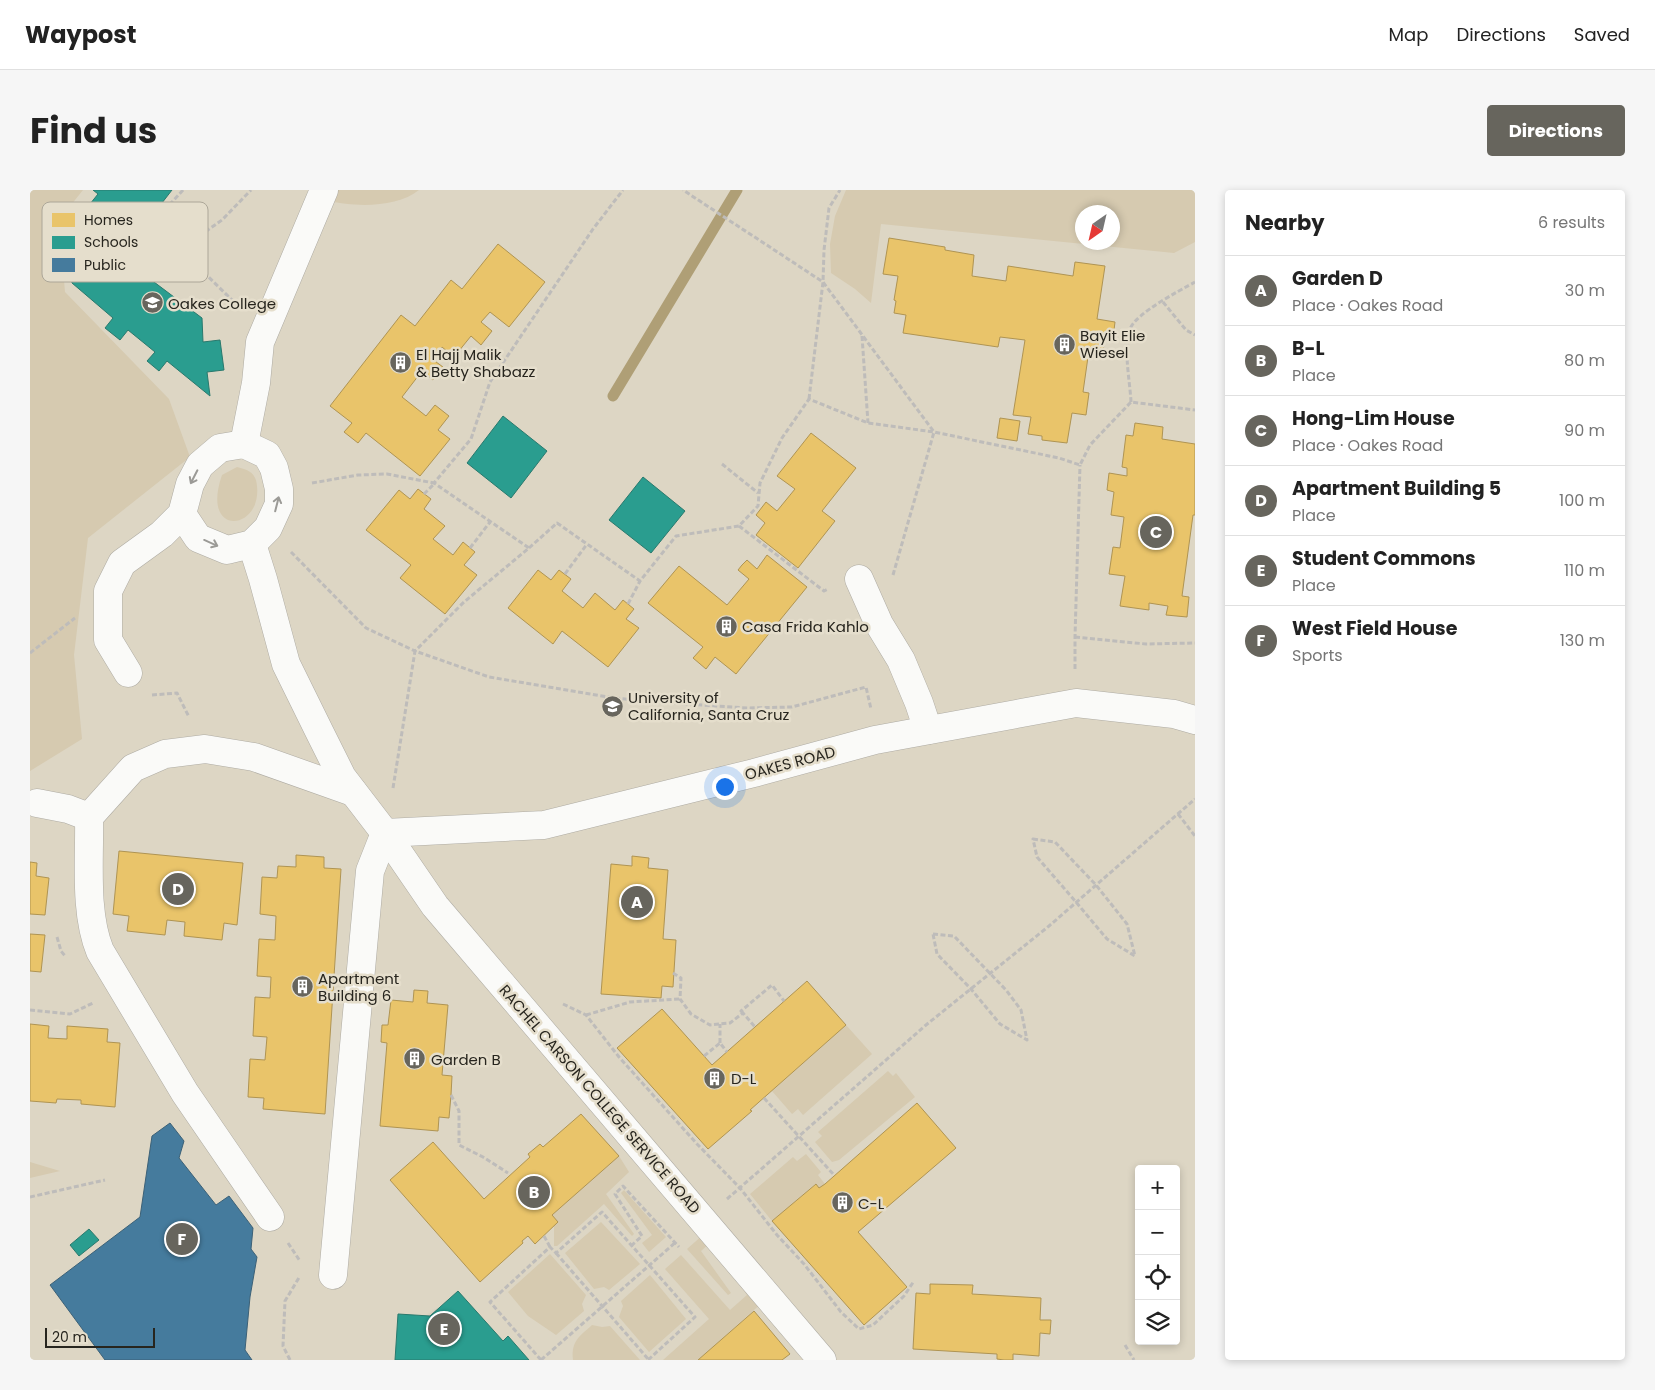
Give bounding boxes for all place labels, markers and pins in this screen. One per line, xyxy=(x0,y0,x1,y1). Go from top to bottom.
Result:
school or university icon: Oakes College xyxy=(140,291,164,315)
place label: Oakes College xyxy=(168,293,276,314)
place label: Bayit Elie Wiesel xyxy=(1080,325,1145,363)
building icon: Bayit Elie Wiesel xyxy=(1052,332,1076,356)
place label: El Hajj Malik & Betty Shabazz xyxy=(416,344,536,382)
building icon: El Hajj Malik & Betty Shabazz xyxy=(388,351,412,375)
pin: C xyxy=(1140,513,1172,551)
building icon: Casa Frida Kahlo xyxy=(714,614,738,638)
place label: Casa Frida Kahlo xyxy=(742,616,869,637)
place label: University of California, Santa Cruz xyxy=(628,687,790,725)
school or university icon: University of California, Santa Cruz xyxy=(600,694,624,718)
pin: D xyxy=(162,870,194,908)
pin: A xyxy=(621,883,653,921)
place label: Apartment Building 6 xyxy=(318,968,399,1006)
building icon: Apartment Building 6 xyxy=(290,975,314,999)
building icon: Garden B xyxy=(403,1047,427,1071)
place label: Garden B xyxy=(431,1049,501,1070)
building icon: D-L xyxy=(703,1066,727,1090)
place label: D-L xyxy=(731,1068,757,1089)
pin: B xyxy=(518,1173,550,1211)
building icon: C-L xyxy=(830,1191,854,1215)
place label: C-L xyxy=(858,1193,885,1214)
pin: F xyxy=(166,1220,198,1258)
pin: E xyxy=(428,1310,460,1348)

